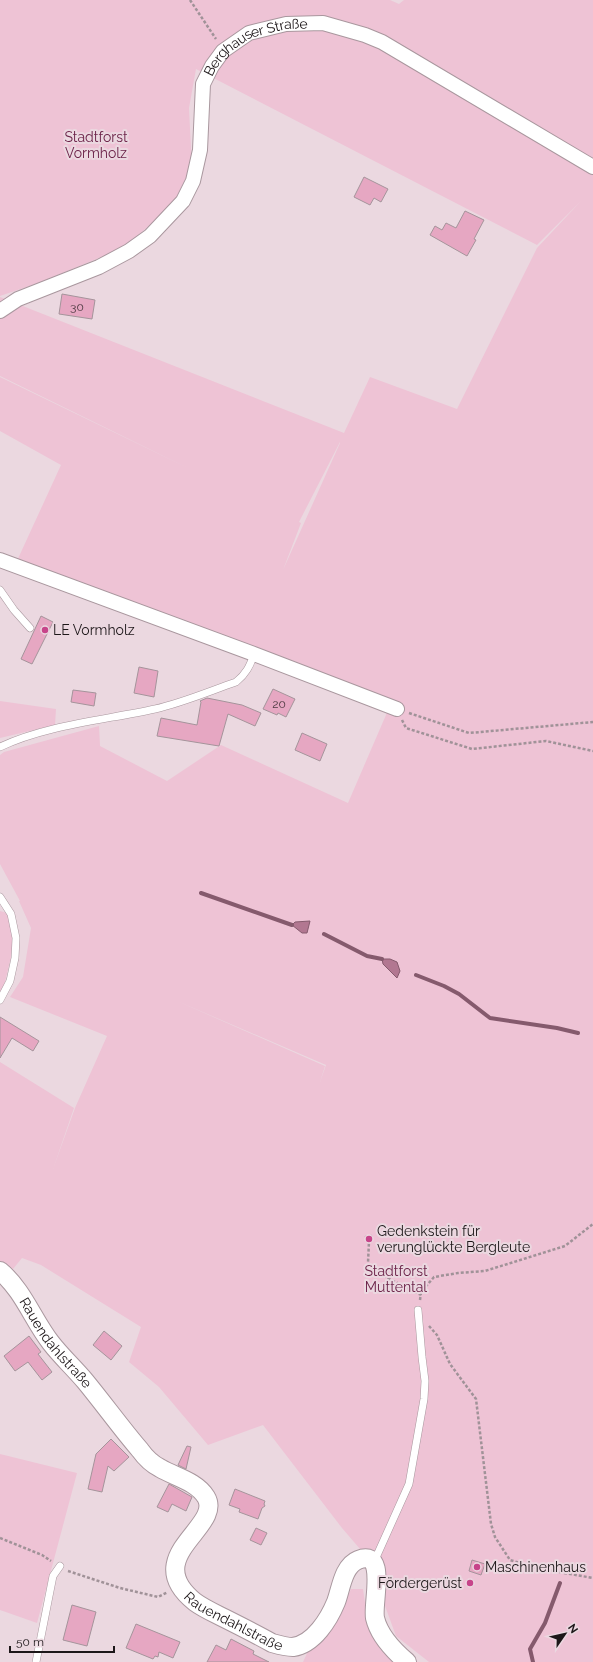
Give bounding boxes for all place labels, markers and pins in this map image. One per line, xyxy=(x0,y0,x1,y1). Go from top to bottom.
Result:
place label: LE Vormholz xyxy=(53,622,135,638)
marker: LE Vormholz xyxy=(40,625,50,635)
place label: Gedenkstein für verunglückte Bergleute xyxy=(377,1223,530,1255)
marker: Gedenkstein für verunglückte Bergleute xyxy=(364,1234,374,1244)
place label: Maschinenhaus xyxy=(485,1559,586,1575)
marker: Maschinenhaus xyxy=(472,1562,482,1572)
place label: Fördergerüst xyxy=(378,1575,462,1591)
marker: Fördergerüst xyxy=(465,1578,475,1588)

